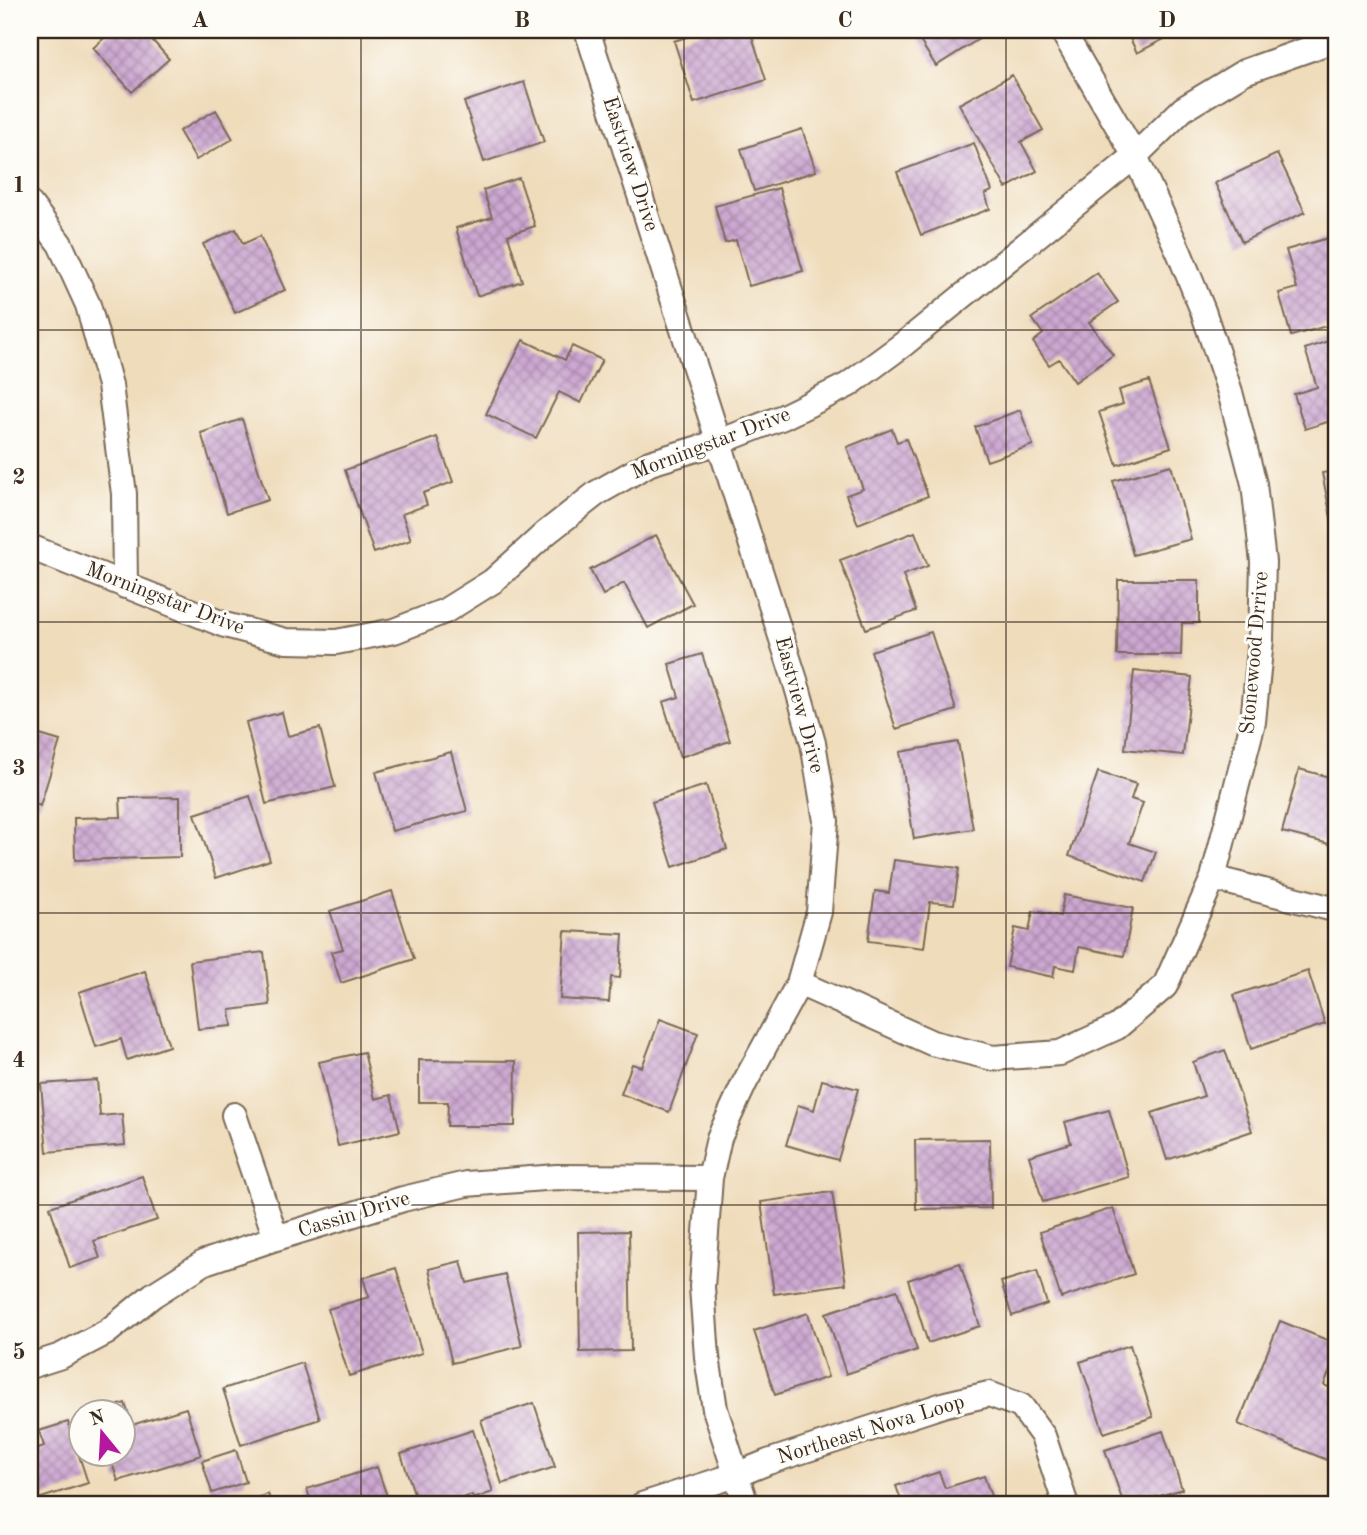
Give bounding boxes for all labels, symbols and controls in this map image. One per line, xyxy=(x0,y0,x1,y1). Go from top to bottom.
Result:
text: A xyxy=(191,9,209,32)
text: B xyxy=(514,9,530,32)
text: C xyxy=(837,9,853,32)
text: D xyxy=(1158,9,1176,32)
street label: Eastview Drive xyxy=(598,94,662,234)
text: 1 xyxy=(12,174,26,197)
street label: Morningstar Drive xyxy=(629,404,793,484)
text: 2 xyxy=(12,466,26,489)
street label: Morningstar Drive xyxy=(83,559,247,639)
street label: Stonewood Drrive xyxy=(1237,570,1273,736)
street label: Eastview Drive xyxy=(771,634,827,776)
text: 3 xyxy=(12,757,26,780)
text: 4 xyxy=(12,1049,26,1072)
street label: Cassin Drive xyxy=(295,1188,413,1242)
text: 5 xyxy=(12,1341,26,1364)
street label: Northeast Nova Loop xyxy=(775,1392,967,1468)
north arrow xyxy=(66,1398,136,1468)
text: N xyxy=(88,1408,108,1430)

